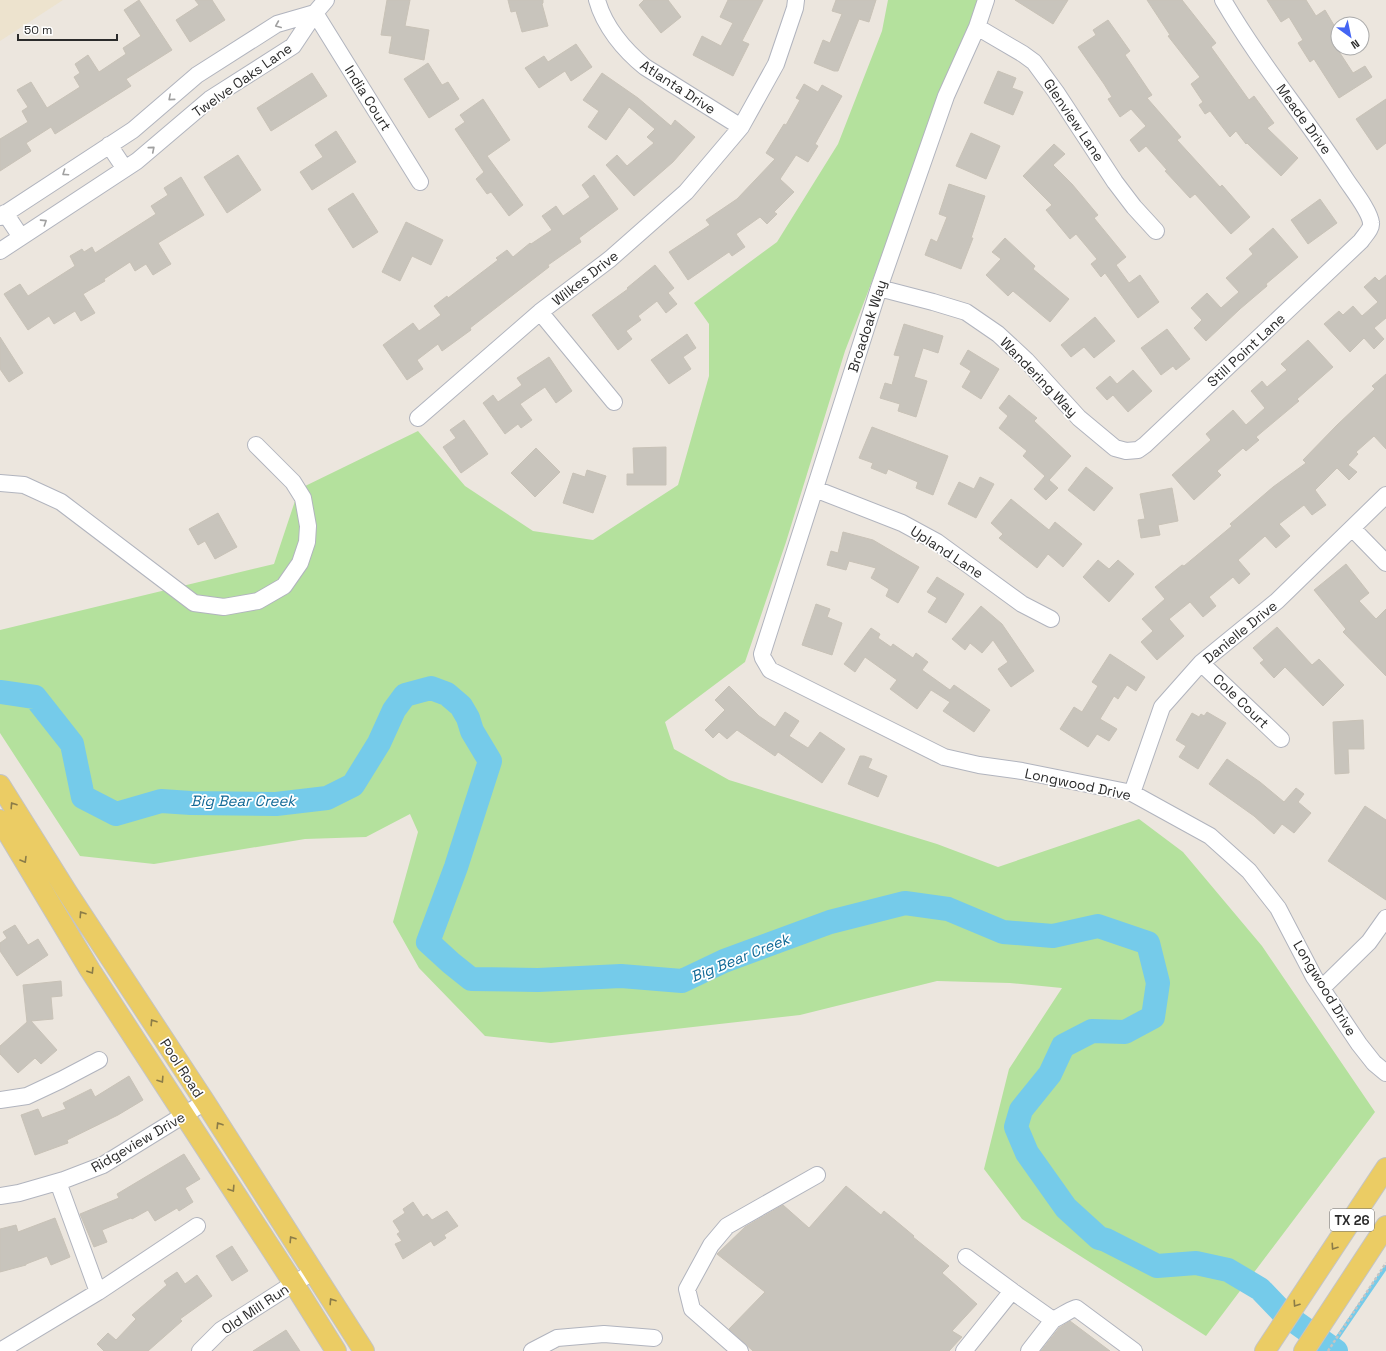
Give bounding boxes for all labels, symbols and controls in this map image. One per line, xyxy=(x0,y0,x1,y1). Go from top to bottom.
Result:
scale bar xyxy=(18,16,117,42)
north arrow xyxy=(1330,16,1370,56)
one-way arrow xyxy=(274,20,281,28)
text: 50 m xyxy=(24,22,52,38)
text: N xyxy=(1349,37,1362,52)
street label: Twelve Oaks Lane xyxy=(189,39,295,121)
street label: Atlanta Drive xyxy=(637,56,719,118)
street label: India Court xyxy=(341,62,395,134)
street label: Glenview Lane xyxy=(1040,75,1108,165)
street label: Meade Drive xyxy=(1272,80,1336,158)
one-way arrow xyxy=(168,93,175,100)
one-way arrow xyxy=(147,146,155,153)
one-way arrow xyxy=(63,168,70,175)
one-way arrow xyxy=(40,220,47,227)
street label: Wilkes Drive xyxy=(548,247,622,309)
street label: Broadoak Way xyxy=(844,278,890,374)
street label: Still Point Lane xyxy=(1203,309,1289,391)
street label: Wandering Way xyxy=(996,333,1082,421)
street label: Upland Lane xyxy=(907,522,987,582)
street label: Danielle Drive xyxy=(1199,597,1281,667)
street label: Cole Court xyxy=(1209,670,1273,732)
street label: Longwood Drive xyxy=(1023,764,1133,804)
water label: Big Bear Creek xyxy=(191,791,297,810)
one-way arrow xyxy=(10,802,18,809)
one-way arrow xyxy=(19,855,26,863)
one-way arrow xyxy=(80,911,87,918)
water label: Big Bear Creek xyxy=(688,928,794,986)
street label: Longwood Drive xyxy=(1289,937,1361,1039)
one-way arrow xyxy=(86,967,93,974)
one-way arrow xyxy=(151,1020,158,1027)
street label: Pool Road xyxy=(156,1035,208,1101)
one-way arrow xyxy=(156,1076,164,1083)
street label: Ridgeview Drive xyxy=(88,1108,188,1176)
one-way arrow xyxy=(217,1122,224,1129)
one-way arrow xyxy=(227,1185,235,1192)
road number: TX 26 xyxy=(1330,1209,1374,1231)
one-way arrow xyxy=(290,1237,297,1244)
one-way arrow xyxy=(1331,1243,1338,1250)
street label: Old Mill Run xyxy=(218,1280,292,1338)
one-way arrow xyxy=(329,1298,336,1305)
one-way arrow xyxy=(1293,1300,1301,1307)

